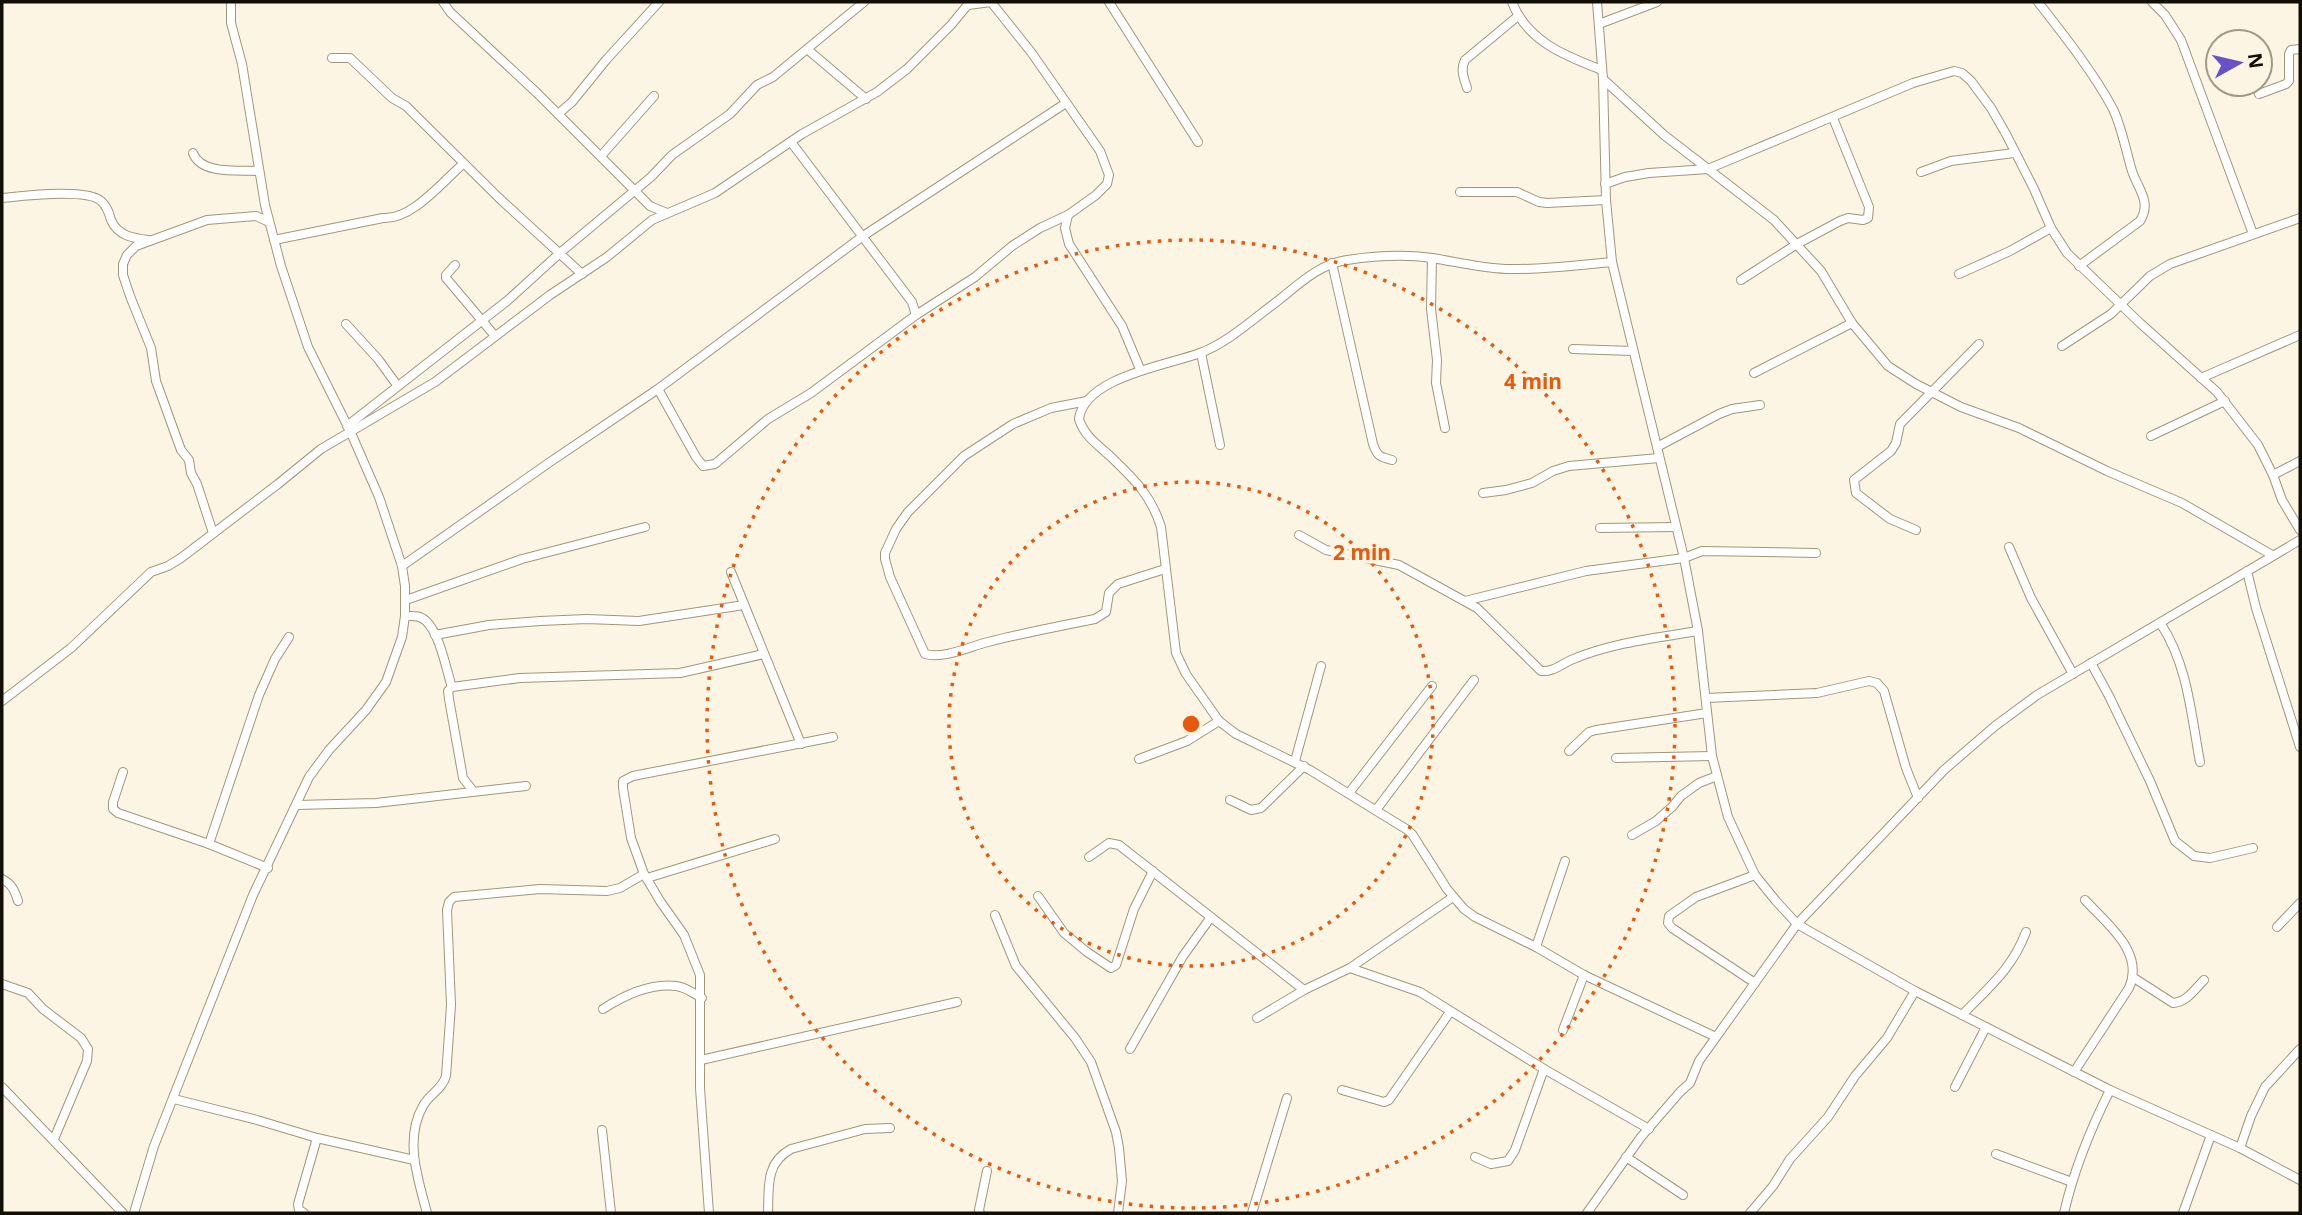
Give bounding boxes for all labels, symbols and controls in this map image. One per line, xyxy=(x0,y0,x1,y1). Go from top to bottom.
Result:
north arrow xyxy=(2204,28,2274,98)
text: N xyxy=(2242,51,2270,70)
text: 4 min xyxy=(1504,367,1562,395)
text: 2 min xyxy=(1333,538,1391,566)
centre of rings xyxy=(1179,712,1203,736)

